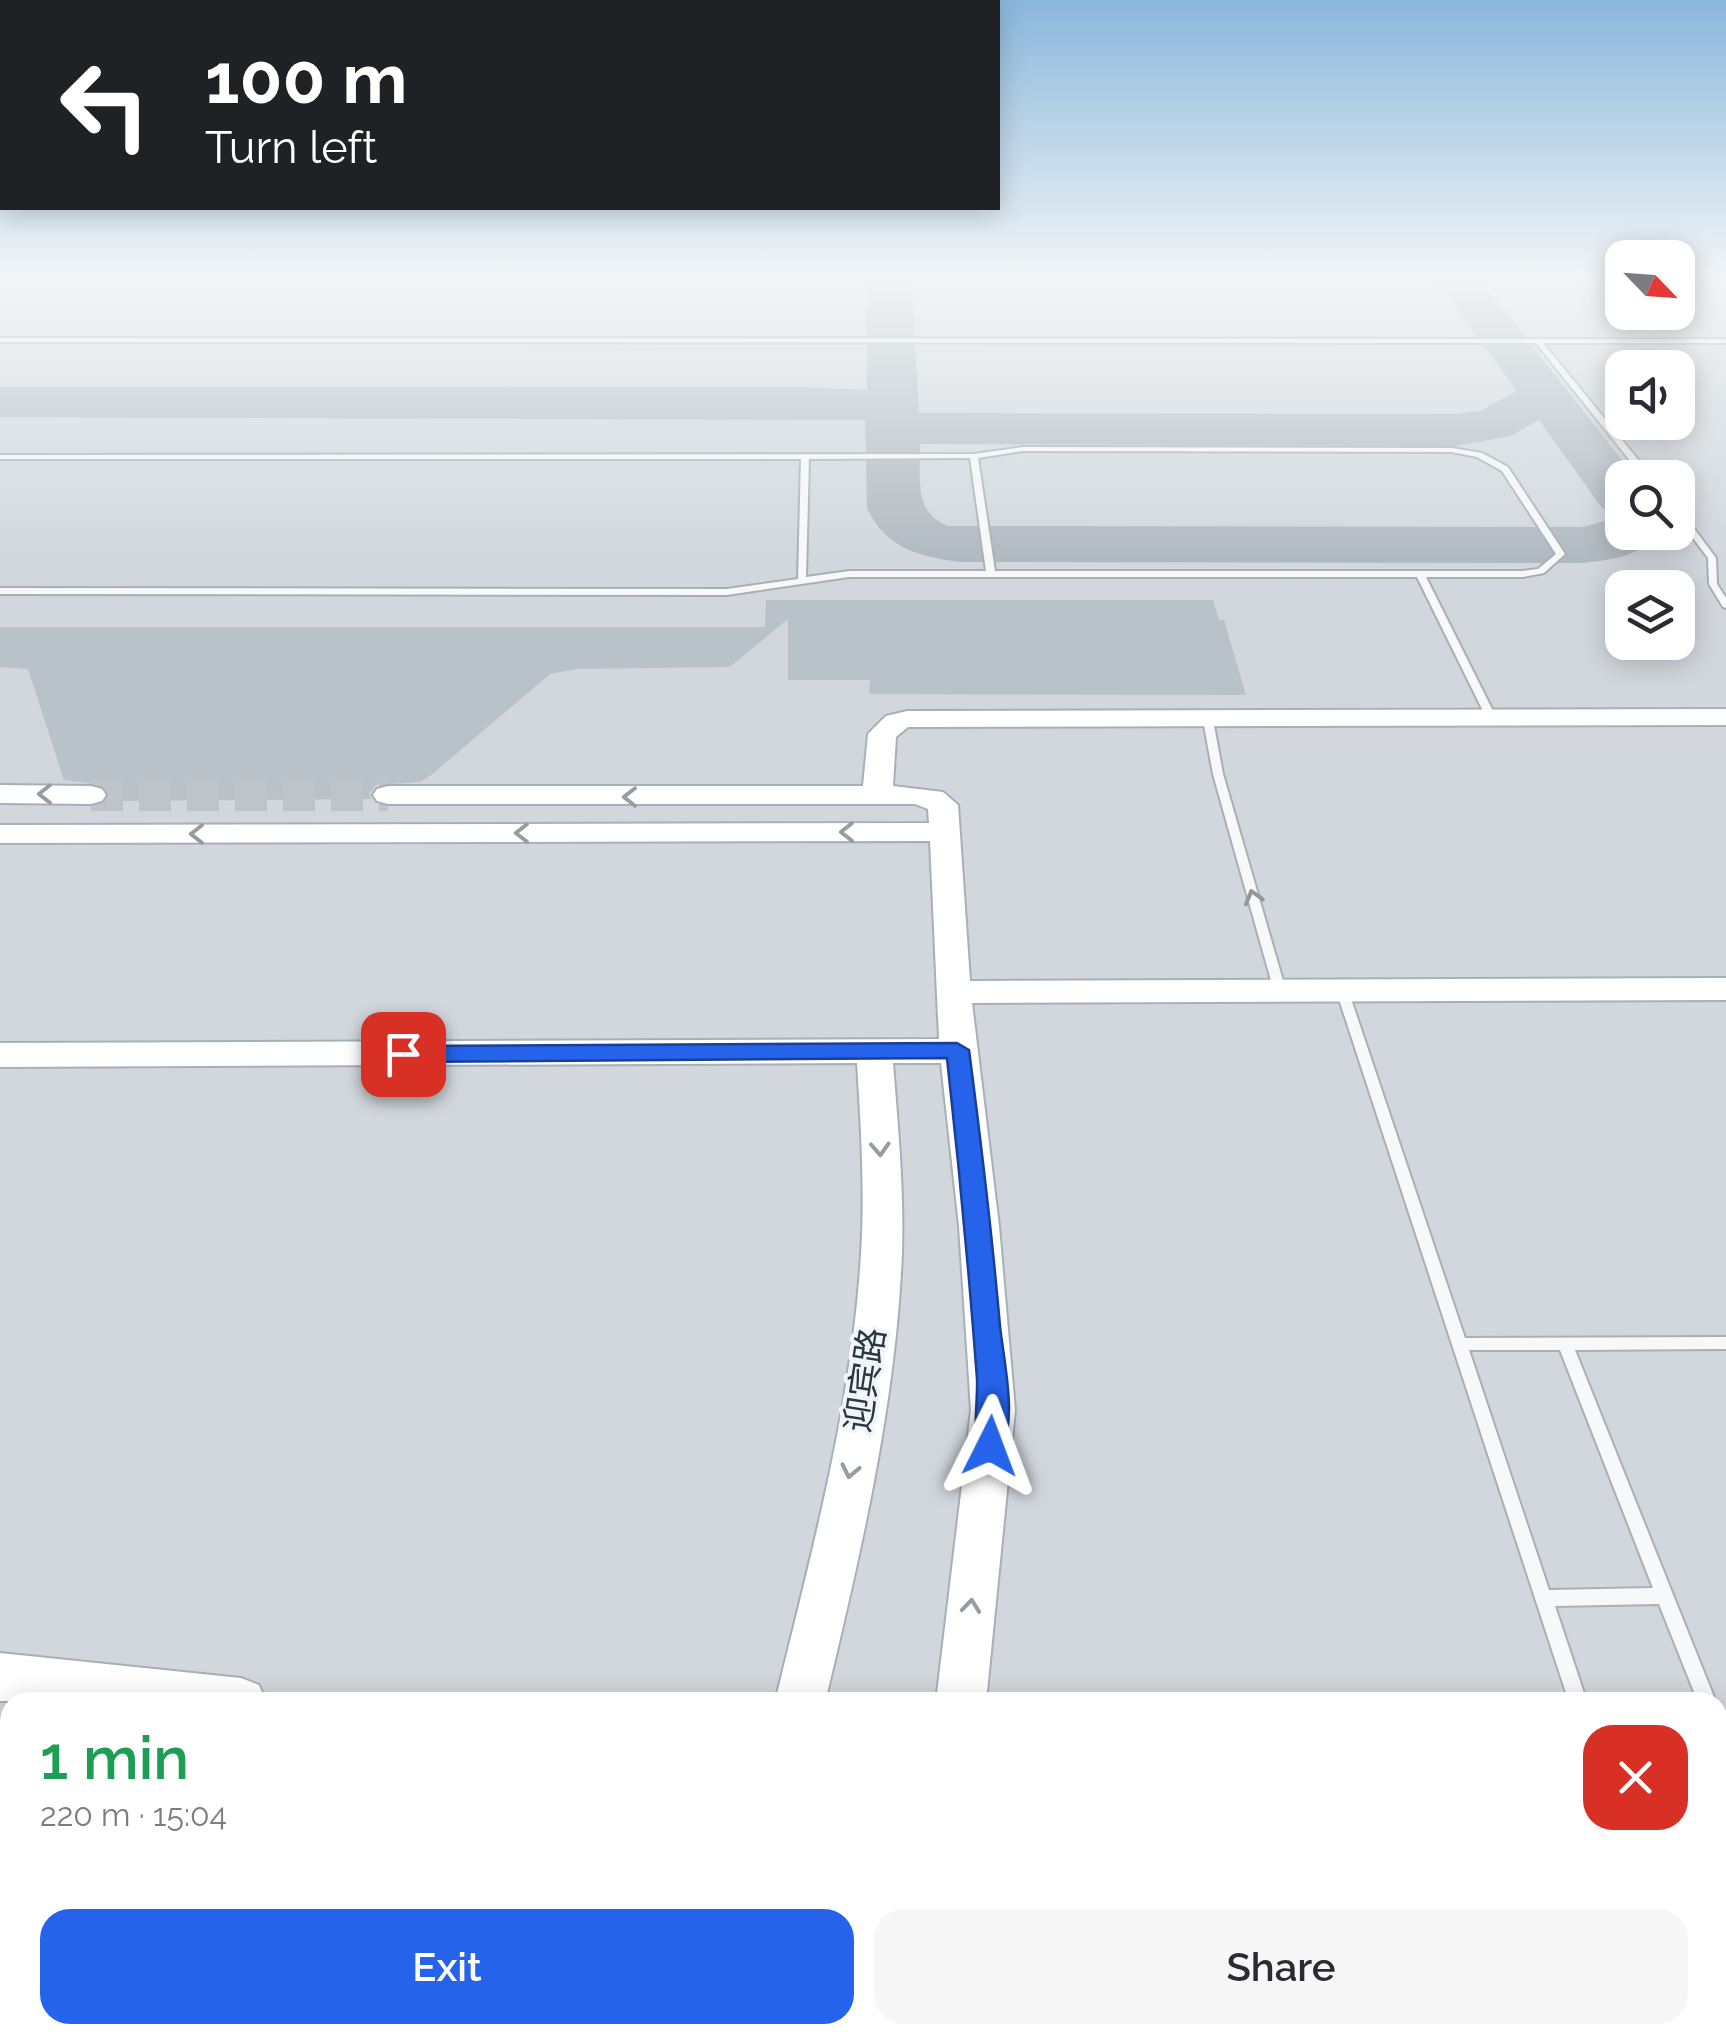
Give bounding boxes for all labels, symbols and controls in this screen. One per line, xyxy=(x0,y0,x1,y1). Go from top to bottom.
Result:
text: 100 m xyxy=(205,37,408,119)
icon: left xyxy=(40,40,170,170)
text: Turn left xyxy=(205,121,377,174)
north arrow xyxy=(1605,240,1695,330)
map controls xyxy=(1605,240,1695,660)
button: sound xyxy=(1605,350,1695,440)
button: search xyxy=(1605,460,1695,550)
button: layers xyxy=(1605,570,1695,660)
one-way arrow xyxy=(37,783,52,805)
one-way arrow xyxy=(621,786,637,807)
one-way arrow xyxy=(838,821,854,843)
one-way arrow xyxy=(513,822,528,844)
one-way arrow xyxy=(188,823,204,845)
one-way arrow xyxy=(1244,889,1265,906)
pin xyxy=(361,1012,446,1097)
icon: arrive xyxy=(376,1027,431,1082)
one-way arrow xyxy=(869,1141,890,1157)
street label: 迎宾路 xyxy=(836,1325,893,1435)
position arrow xyxy=(938,1394,1042,1498)
one-way arrow xyxy=(840,1462,861,1479)
one-way arrow xyxy=(960,1597,982,1613)
text: 1 min xyxy=(40,1723,189,1793)
button: close xyxy=(1583,1725,1688,1830)
text: 220 m · 15:04 xyxy=(40,1796,227,1833)
button: Exit xyxy=(40,1909,854,2024)
button: Share xyxy=(874,1909,1688,2024)

